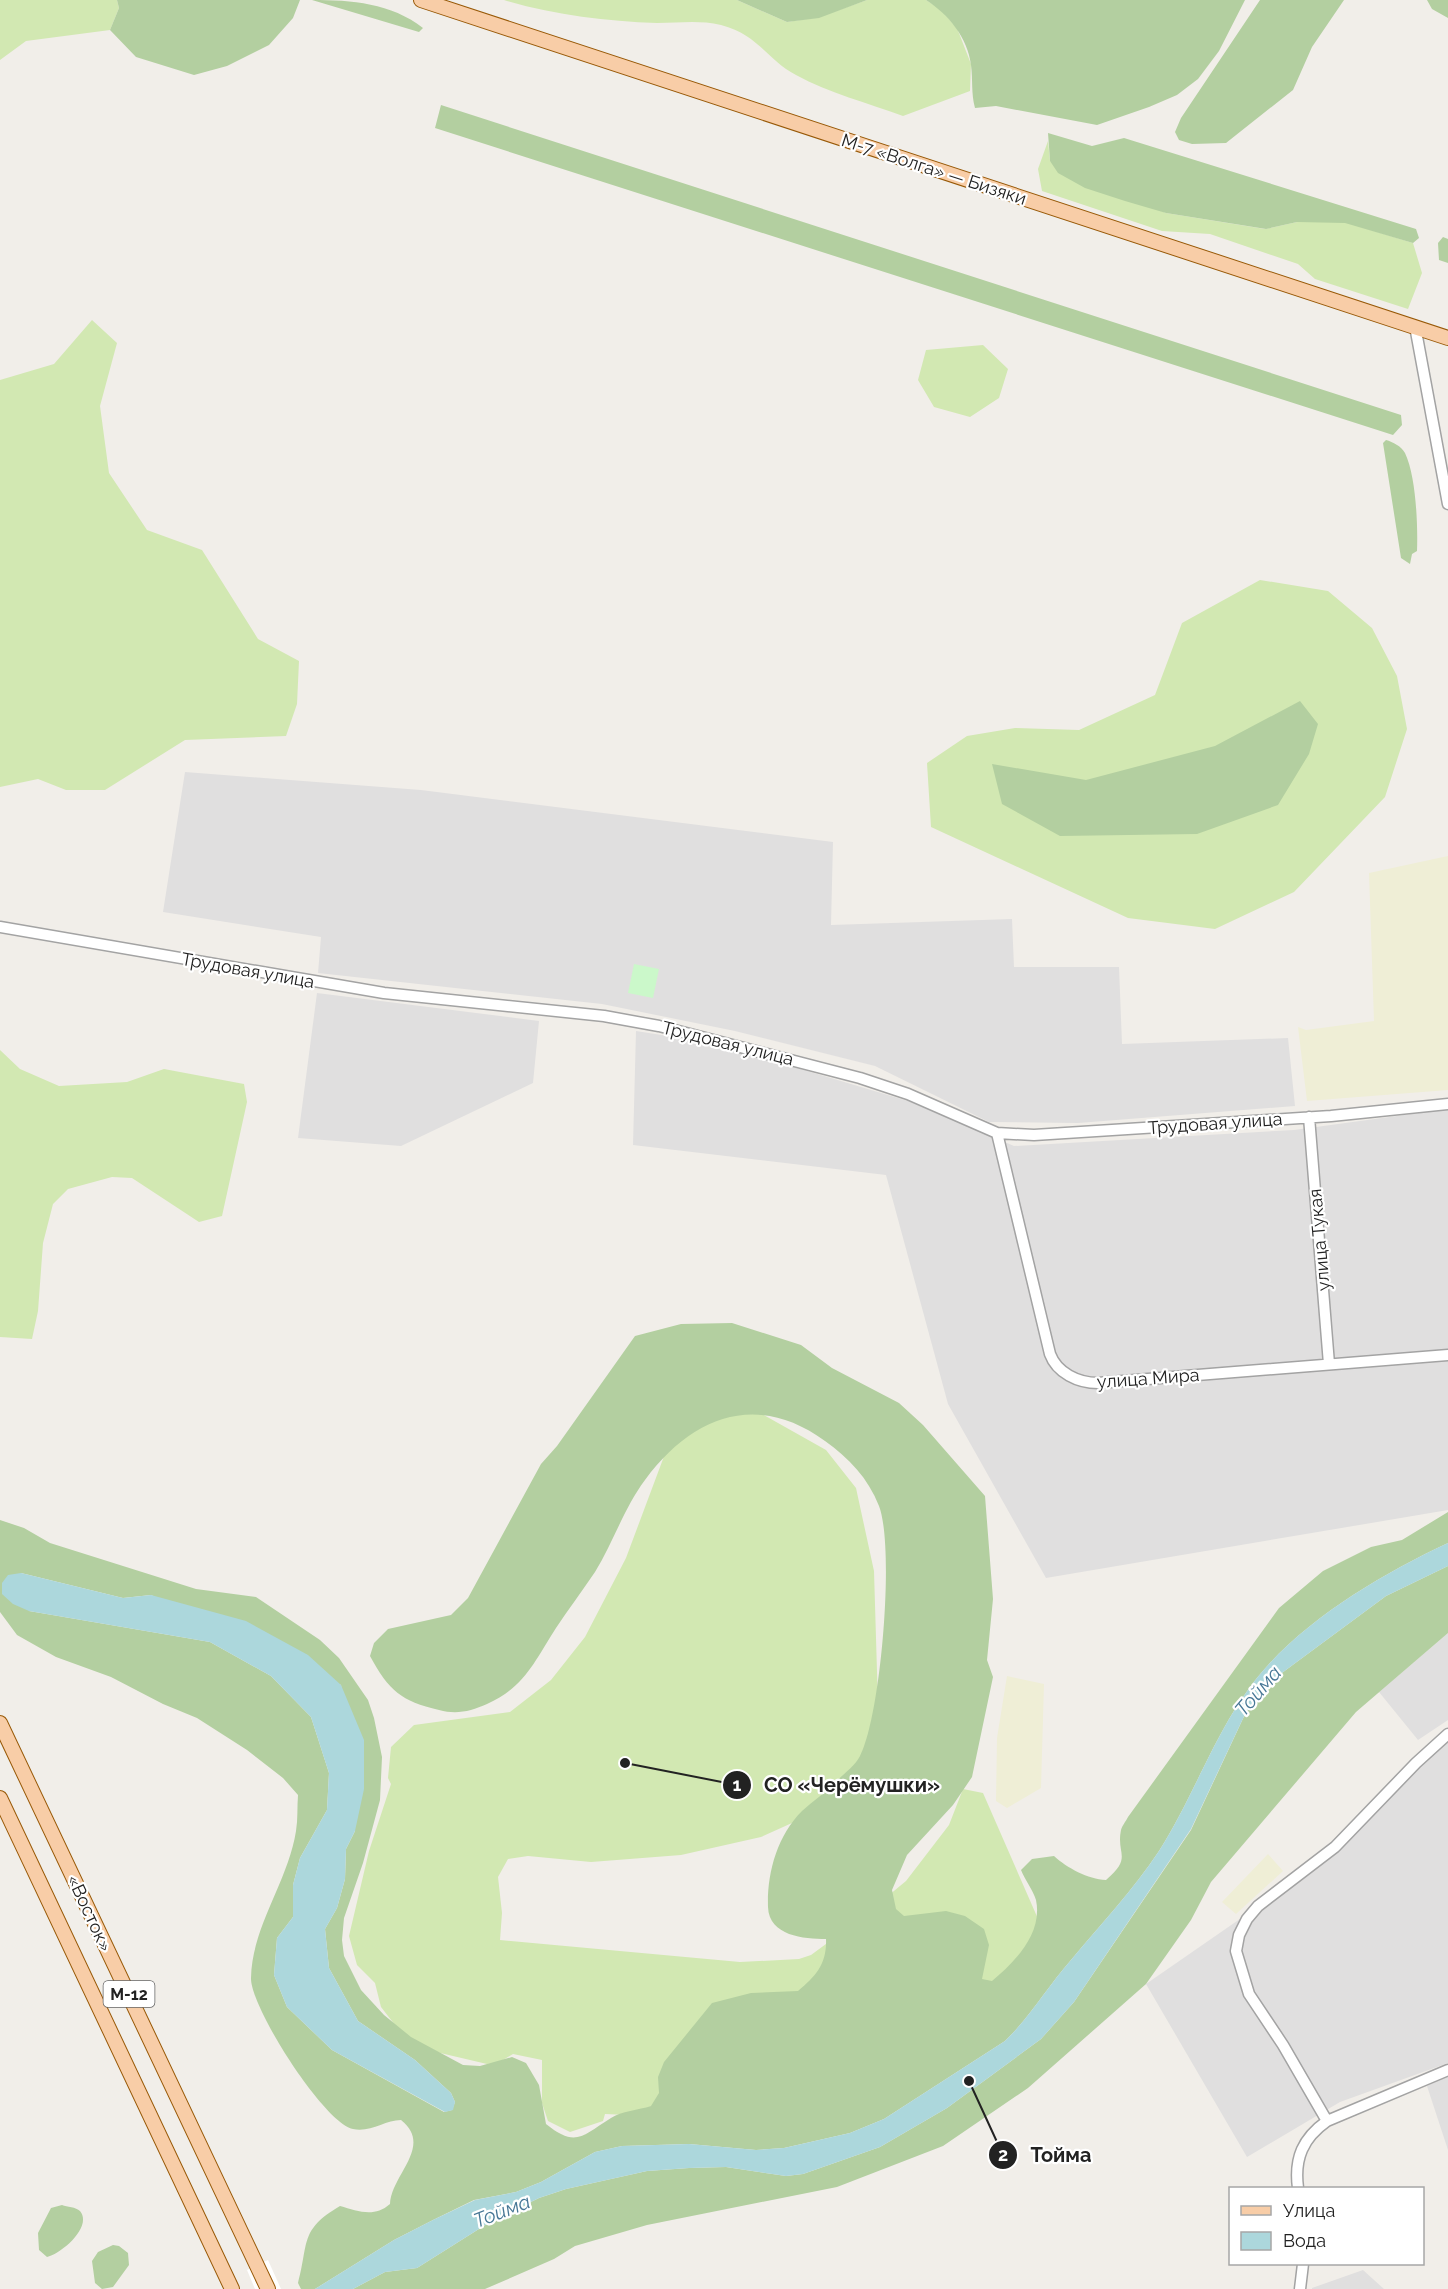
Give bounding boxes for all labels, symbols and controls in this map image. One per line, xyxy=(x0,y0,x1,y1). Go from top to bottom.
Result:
street label: М-7 «Волга» — Бизяки xyxy=(839,129,1029,209)
street label: Трудовая улица xyxy=(180,948,316,992)
street label: Трудовая улица xyxy=(660,1017,796,1069)
street label: Трудовая улица xyxy=(1147,1108,1283,1138)
street label: улица Тукая xyxy=(1304,1188,1334,1292)
street label: улица Мира xyxy=(1096,1364,1200,1392)
water label: Тойма xyxy=(1230,1661,1286,1721)
callout: СО «Черёмушки» xyxy=(722,1766,952,1804)
text: СО «Черёмушки» xyxy=(764,1773,940,1797)
text: 1 xyxy=(733,1774,742,1795)
street label: «Восток» xyxy=(63,1871,117,1955)
road number: М-12 xyxy=(104,1981,154,2007)
callout: Тойма xyxy=(988,2136,1103,2174)
text: Тойма xyxy=(1031,2143,1091,2167)
text: 2 xyxy=(998,2144,1008,2165)
legend xyxy=(1229,2187,1424,2265)
water label: Тойма xyxy=(470,2189,534,2233)
text: Улица xyxy=(1283,2200,1335,2221)
text: Вода xyxy=(1283,2230,1326,2251)

